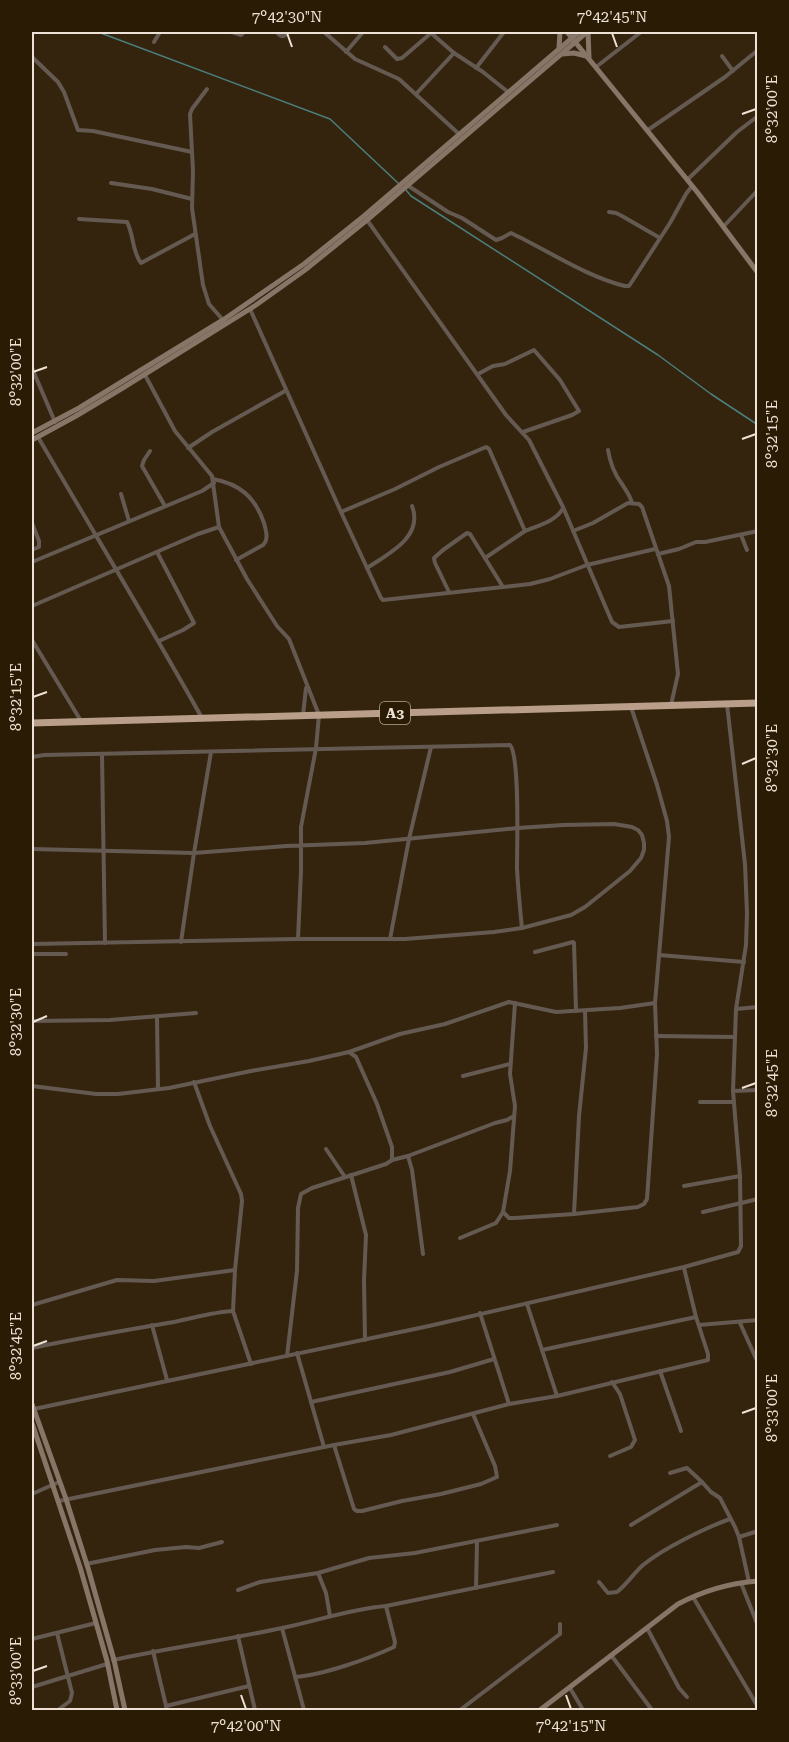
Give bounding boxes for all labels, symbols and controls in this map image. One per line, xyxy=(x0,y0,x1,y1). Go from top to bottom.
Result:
text: 7°42'30"N xyxy=(252,8,322,26)
text: 7°42'45"N xyxy=(577,8,647,26)
text: 8°32'00"E xyxy=(763,75,781,143)
text: 8°32'00"E xyxy=(7,338,25,406)
text: 8°32'15"E xyxy=(763,400,781,468)
text: 8°32'15"E xyxy=(7,663,25,731)
road number: A3 xyxy=(380,702,410,724)
text: 8°32'30"E xyxy=(763,724,781,792)
text: 8°32'30"E xyxy=(7,988,25,1056)
text: 8°32'45"E xyxy=(763,1049,781,1117)
text: 8°32'45"E xyxy=(7,1312,25,1380)
text: 8°33'00"E xyxy=(763,1374,781,1442)
text: 8°33'00"E xyxy=(7,1637,25,1705)
text: 7°42'00"N xyxy=(211,1717,281,1735)
text: 7°42'15"N xyxy=(536,1717,606,1735)

